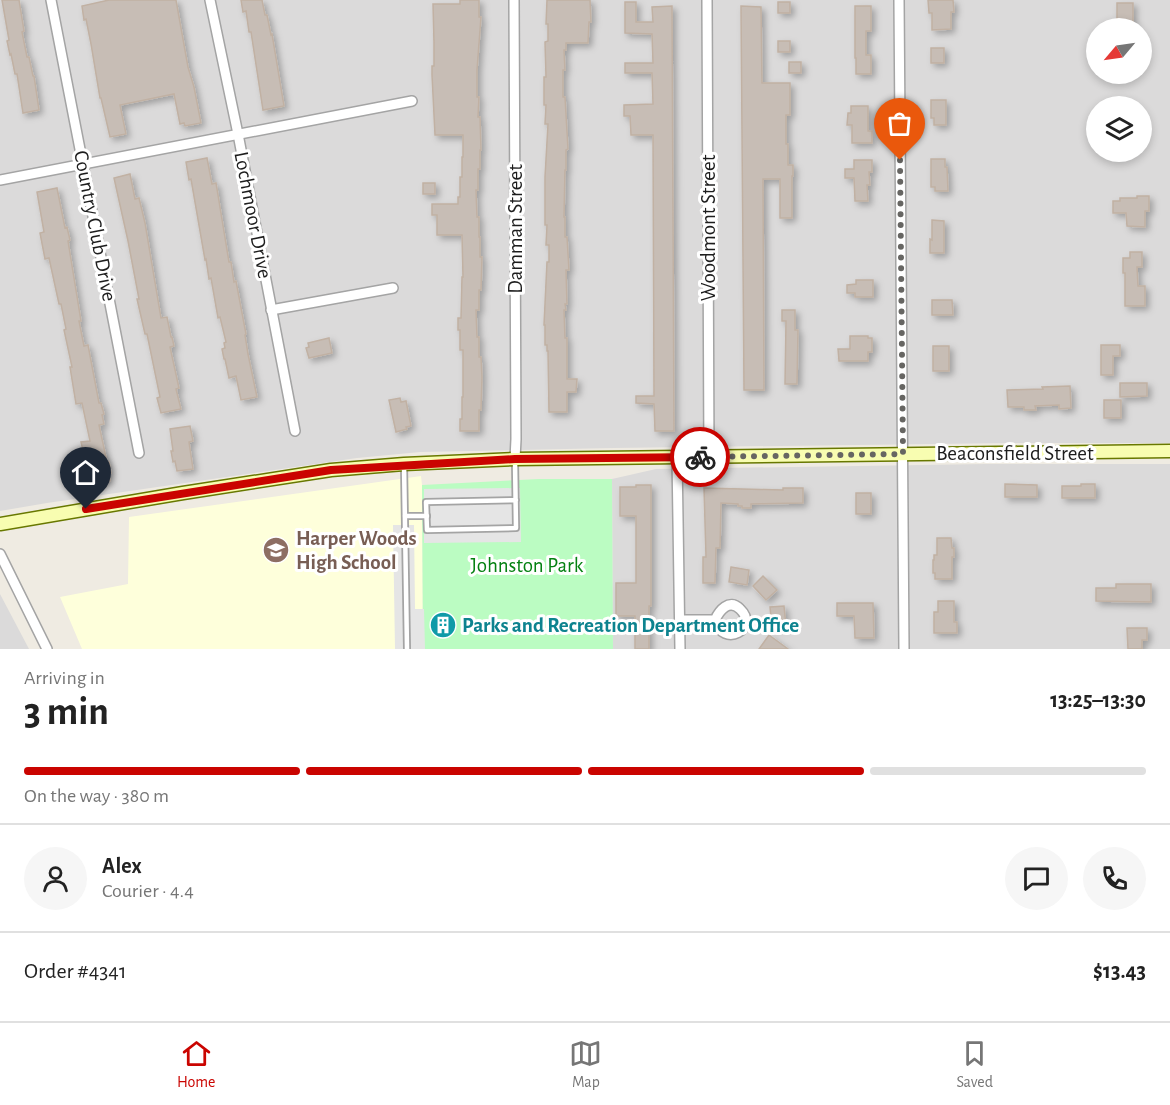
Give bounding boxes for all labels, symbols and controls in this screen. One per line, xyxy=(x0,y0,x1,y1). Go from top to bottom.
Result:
north arrow xyxy=(1086,18,1152,84)
map controls xyxy=(1086,18,1152,162)
button: layers xyxy=(1086,96,1152,162)
pin xyxy=(874,98,925,160)
icon: bag xyxy=(883,107,916,140)
street label: Country Club Drive xyxy=(70,149,120,303)
street label: Lochmoor Drive xyxy=(230,150,276,280)
street label: Woodmont Street xyxy=(698,154,719,301)
street label: Damman Street xyxy=(505,164,526,294)
courier xyxy=(670,427,730,487)
icon: bike xyxy=(684,441,717,474)
street label: Beaconsfield Street xyxy=(936,443,1094,464)
pin xyxy=(60,447,111,509)
icon: home xyxy=(69,456,102,489)
place label: Harper Woods High School xyxy=(296,528,417,573)
school or university icon: Harper Woods High School xyxy=(261,535,291,565)
park label: Johnston Park xyxy=(471,555,584,576)
building icon: Parks and Recreation Department Office xyxy=(428,610,458,640)
place label: Parks and Recreation Department Office xyxy=(462,615,799,636)
text: Arriving in xyxy=(24,668,105,688)
text: 13:25–13:30 xyxy=(1050,689,1146,711)
text: 3 min xyxy=(24,693,109,732)
text: On the way · 380 m xyxy=(24,786,169,806)
button: person xyxy=(24,847,87,910)
button: chat xyxy=(1005,847,1068,910)
button: phone xyxy=(1083,847,1146,910)
text: Alex xyxy=(102,855,142,877)
text: Courier · 4.4 xyxy=(102,881,194,901)
text: Order #4341 xyxy=(24,960,126,982)
text: $13.43 xyxy=(1093,960,1146,982)
tab: Home xyxy=(177,1037,215,1092)
tab: Map xyxy=(569,1037,602,1092)
tab: Saved xyxy=(956,1037,993,1092)

